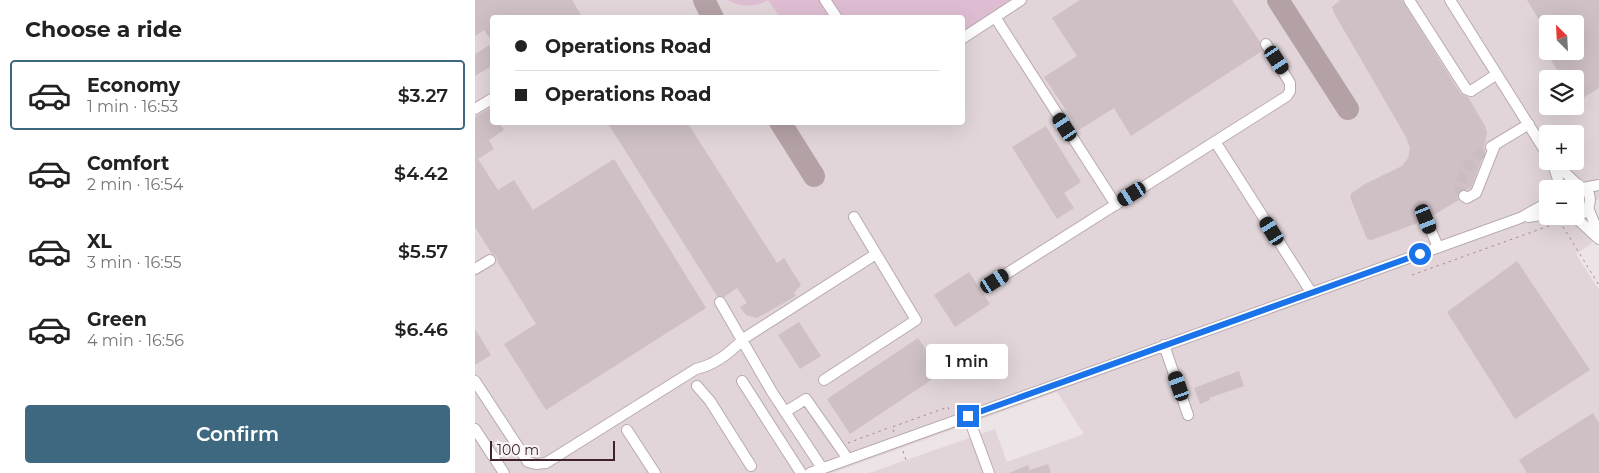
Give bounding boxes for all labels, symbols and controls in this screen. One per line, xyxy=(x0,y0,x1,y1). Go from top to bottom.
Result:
north arrow xyxy=(1539,15,1584,60)
map controls xyxy=(1539,15,1584,225)
text: Choose a ride xyxy=(25,16,182,43)
text: Operations Road xyxy=(545,35,712,58)
car xyxy=(1262,43,1291,77)
button: layers xyxy=(1539,70,1584,115)
icon: car xyxy=(27,73,72,118)
text: Economy xyxy=(87,74,180,97)
text: Operations Road xyxy=(545,83,712,106)
text: $3.27 xyxy=(398,84,448,107)
text: 1 min · 16:53 xyxy=(87,97,178,116)
car xyxy=(1050,110,1079,144)
button: + xyxy=(1539,125,1584,170)
icon: car xyxy=(27,151,72,196)
text: Comfort xyxy=(87,152,169,175)
text: $4.42 xyxy=(394,162,448,185)
text: 2 min · 16:54 xyxy=(87,175,183,194)
car xyxy=(1115,180,1148,208)
button: − xyxy=(1539,180,1584,225)
car xyxy=(1413,202,1438,236)
car xyxy=(1257,214,1286,248)
icon: car xyxy=(27,229,72,274)
text: XL xyxy=(87,230,112,253)
text: $5.57 xyxy=(398,240,448,263)
route start xyxy=(1409,243,1431,265)
text: 3 min · 16:55 xyxy=(87,253,182,272)
car xyxy=(978,267,1011,295)
icon: car xyxy=(27,307,72,352)
text: Green xyxy=(87,308,147,331)
text: $6.46 xyxy=(395,318,448,341)
text: 4 min · 16:56 xyxy=(87,331,184,350)
callout: 1 min xyxy=(927,344,1009,378)
text: 1 min xyxy=(946,352,988,371)
car xyxy=(1167,369,1190,403)
button: Confirm xyxy=(25,405,450,463)
route end xyxy=(957,405,979,427)
scale bar xyxy=(490,438,615,461)
text: 100 m xyxy=(497,441,539,459)

